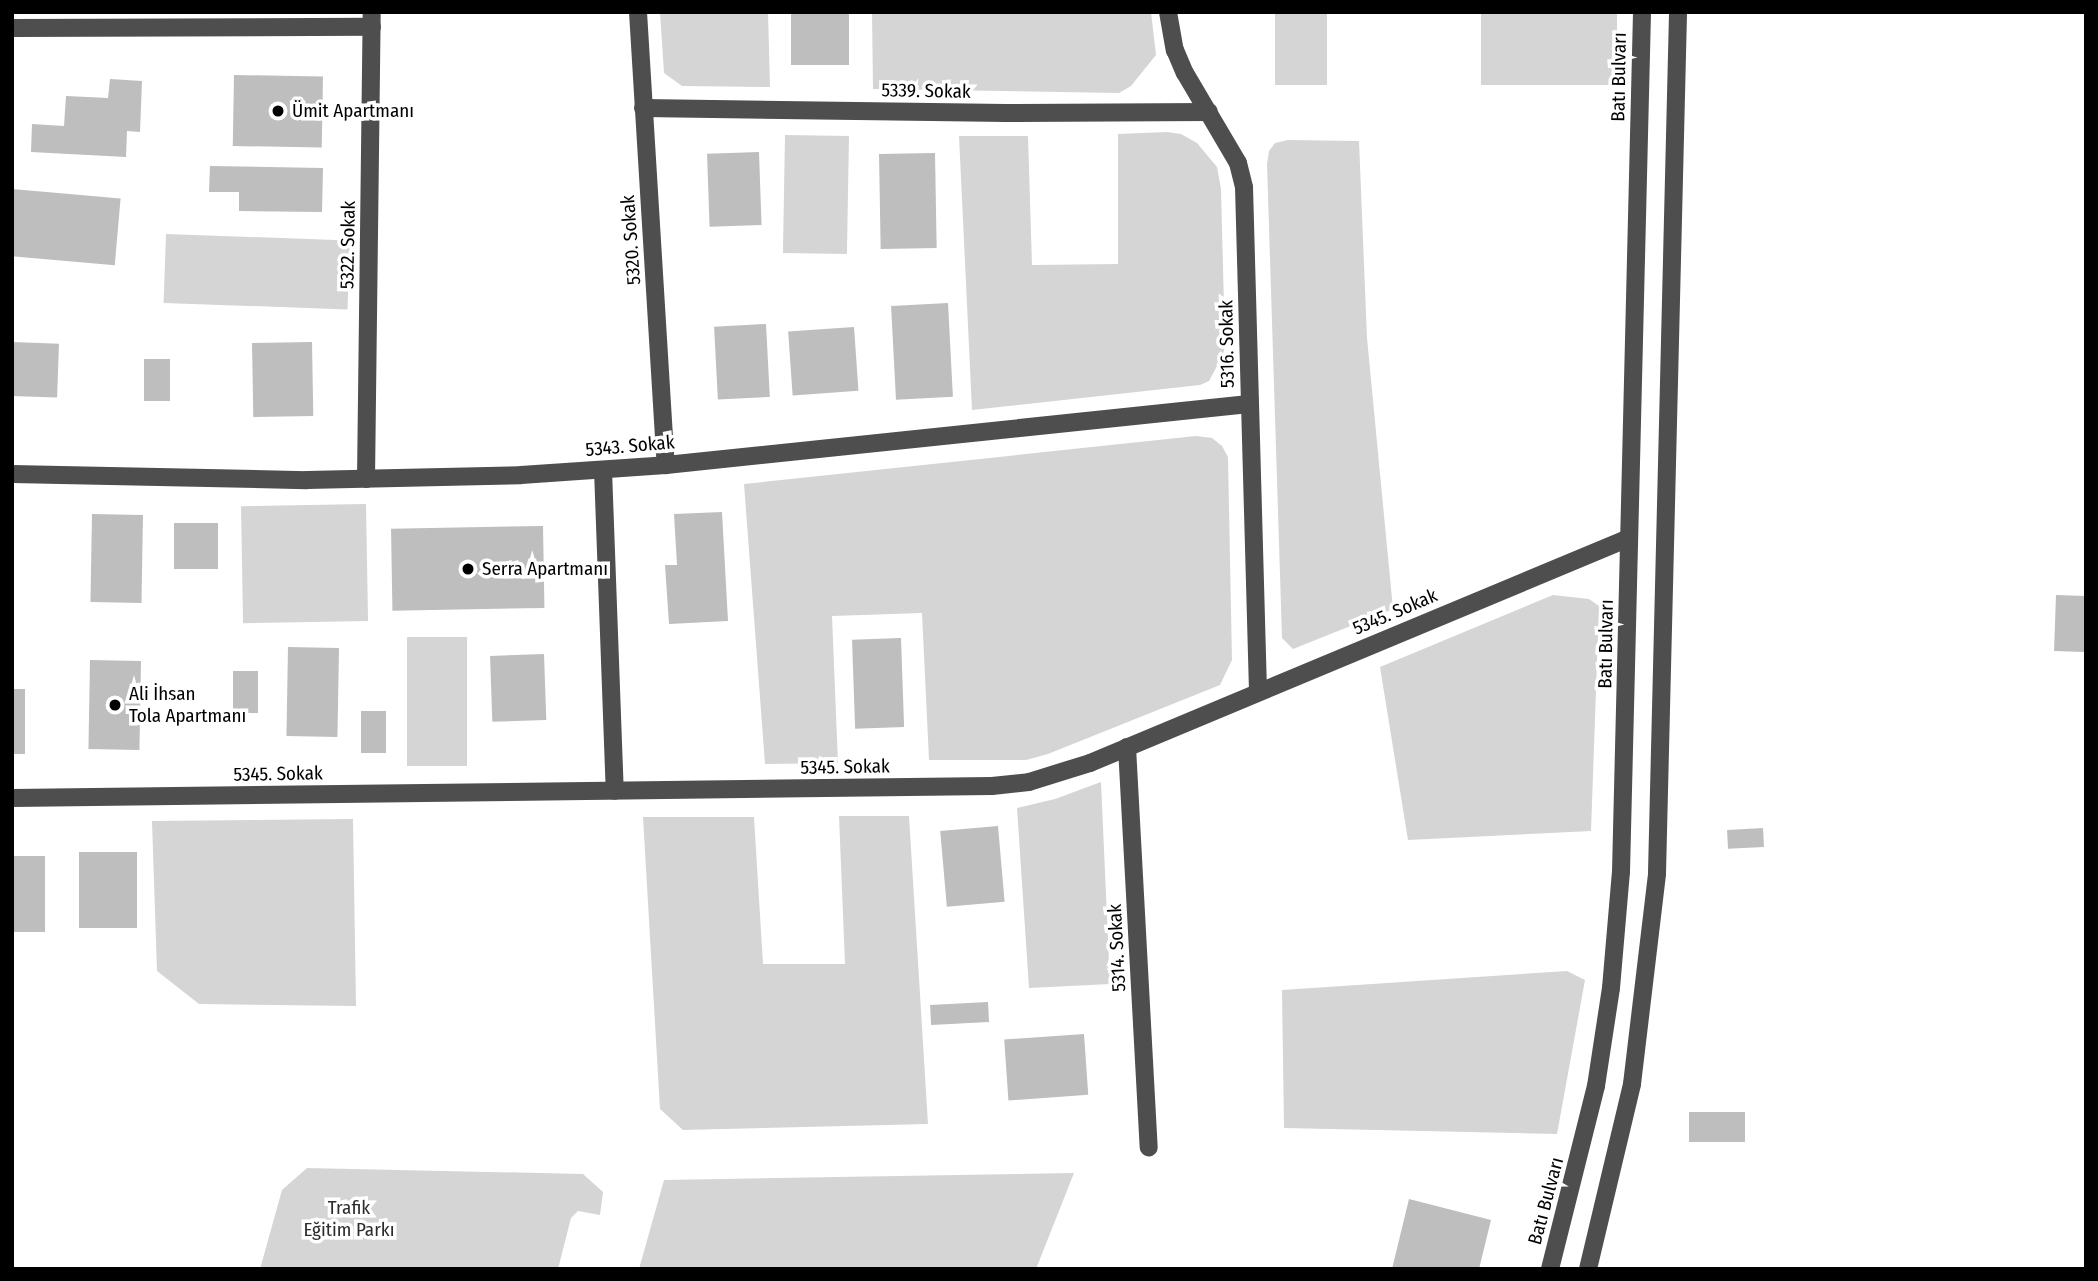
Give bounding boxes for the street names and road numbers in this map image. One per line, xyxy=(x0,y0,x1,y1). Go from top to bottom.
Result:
street label: Batı Bulvarı xyxy=(1607,32,1631,122)
street label: 5339. Sokak xyxy=(881,79,971,103)
street label: 5320. Sokak xyxy=(616,194,646,286)
street label: 5322. Sokak xyxy=(336,201,360,289)
street label: 5316. Sokak xyxy=(1215,300,1239,388)
street label: 5343. Sokak xyxy=(585,431,675,461)
street label: 5345. Sokak xyxy=(1349,584,1441,640)
street label: Batı Bulvarı xyxy=(1594,599,1618,689)
street label: 5345. Sokak xyxy=(800,755,890,779)
street label: 5345. Sokak xyxy=(233,762,323,786)
street label: 5314. Sokak xyxy=(1103,903,1131,993)
street label: Batı Bulvarı xyxy=(1523,1155,1569,1247)

